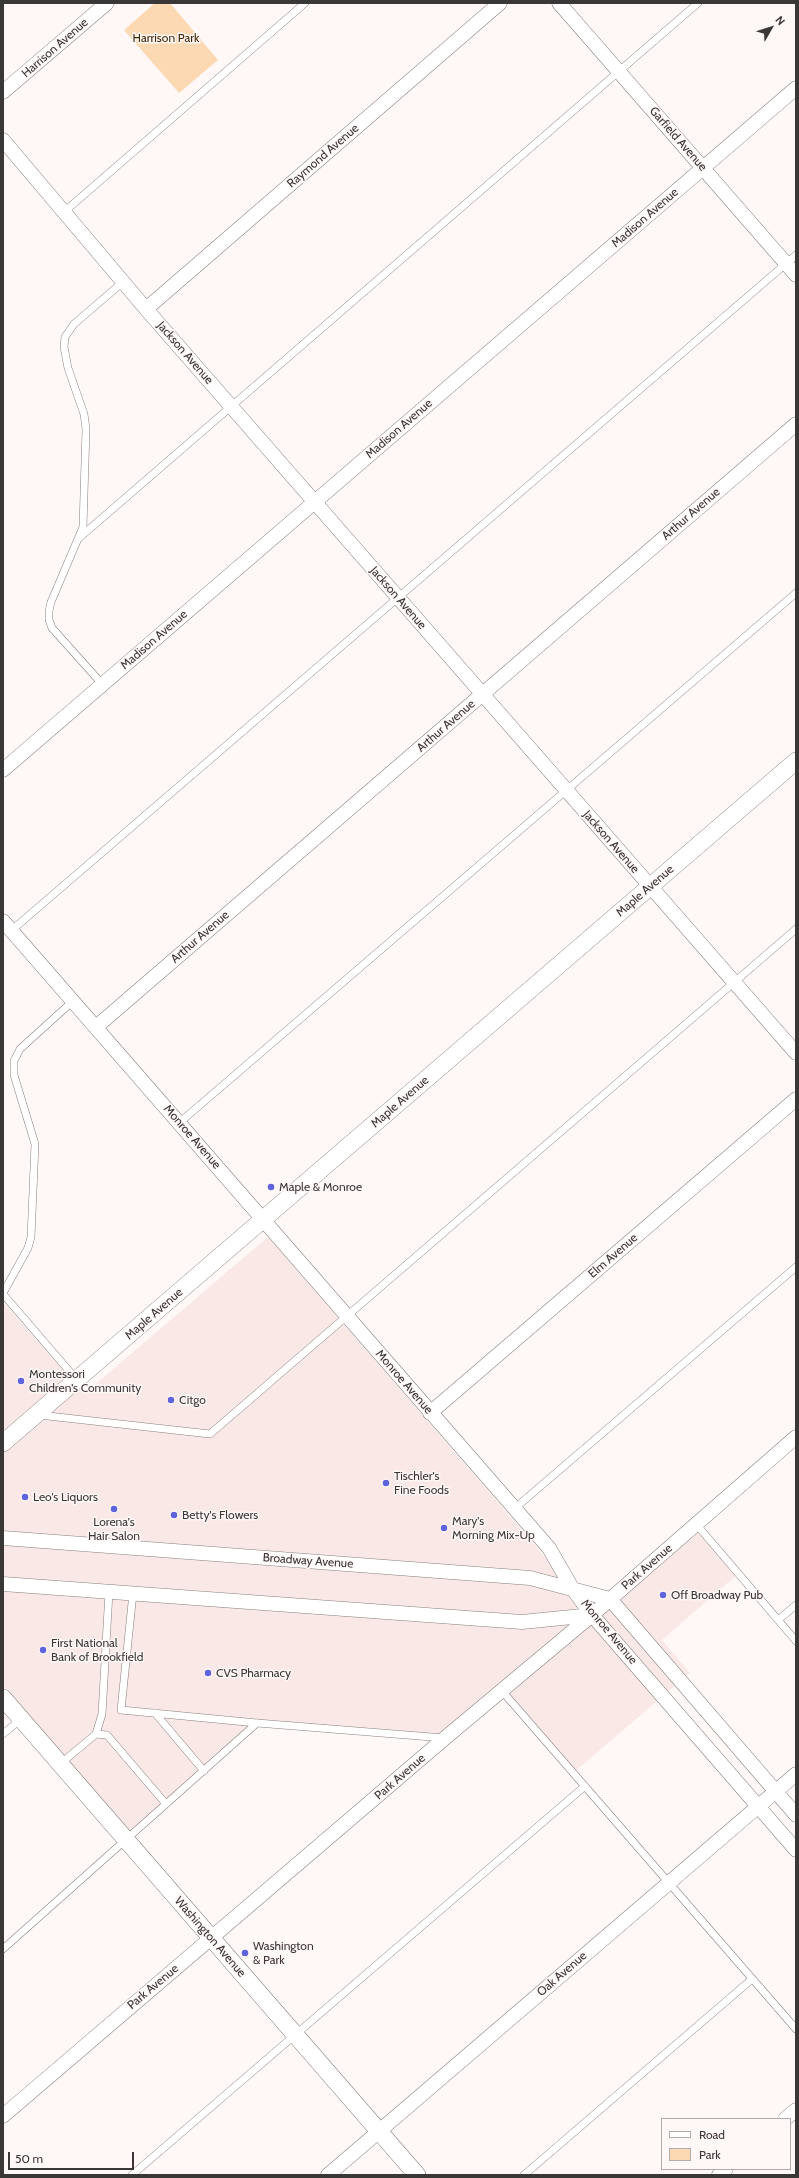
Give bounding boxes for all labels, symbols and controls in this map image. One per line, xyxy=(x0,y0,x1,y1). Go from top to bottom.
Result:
north arrow xyxy=(751,8,791,48)
text: N xyxy=(772,13,788,28)
street label: Harrison Avenue xyxy=(19,15,91,81)
park label: Harrison Park xyxy=(133,31,199,45)
street label: Garfield Avenue xyxy=(646,104,710,174)
street label: Raymond Avenue xyxy=(284,121,362,191)
street label: Madison Avenue xyxy=(609,185,681,251)
street label: Jackson Avenue xyxy=(154,319,216,387)
street label: Madison Avenue xyxy=(363,396,435,462)
street label: Arthur Avenue xyxy=(659,485,723,543)
street label: Jackson Avenue xyxy=(367,564,429,632)
street label: Madison Avenue xyxy=(118,607,190,673)
street label: Arthur Avenue xyxy=(414,697,478,755)
street label: Jackson Avenue xyxy=(580,808,642,876)
street label: Maple Avenue xyxy=(613,862,677,920)
street label: Arthur Avenue xyxy=(168,908,232,966)
street label: Maple Avenue xyxy=(368,1073,432,1131)
street label: Monroe Avenue xyxy=(160,1102,224,1172)
place label: Maple & Monroe xyxy=(279,1180,362,1194)
marker: Maple & Monroe xyxy=(266,1182,276,1192)
street label: Elm Avenue xyxy=(585,1231,641,1281)
street label: Maple Avenue xyxy=(122,1285,186,1343)
street label: Monroe Avenue xyxy=(372,1347,436,1417)
place label: Montessori Children's Community xyxy=(29,1367,141,1395)
marker: Montessori Children's Community xyxy=(16,1376,26,1386)
place label: Citgo xyxy=(179,1393,206,1407)
marker: Citgo xyxy=(166,1395,176,1405)
place label: Tischler's Fine Foods xyxy=(394,1469,449,1497)
marker: Tischler's Fine Foods xyxy=(381,1478,391,1488)
place label: Leo's Liquors xyxy=(33,1490,98,1504)
marker: Leo's Liquors xyxy=(20,1492,30,1502)
marker: Lorena's Hair Salon xyxy=(109,1504,119,1514)
place label: Betty's Flowers xyxy=(182,1508,258,1522)
marker: Betty's Flowers xyxy=(169,1510,179,1520)
place label: Mary's Morning Mix-Up xyxy=(452,1514,535,1542)
place label: Lorena's Hair Salon xyxy=(88,1515,140,1543)
marker: Mary's Morning Mix-Up xyxy=(439,1523,449,1533)
street label: Park Avenue xyxy=(619,1541,675,1593)
street label: Broadway Avenue xyxy=(262,1551,354,1571)
place label: Off Broadway Pub xyxy=(671,1588,763,1602)
marker: Off Broadway Pub xyxy=(658,1590,668,1600)
street label: Monroe Avenue xyxy=(578,1597,640,1667)
place label: First National Bank of Brookfield xyxy=(51,1636,143,1664)
marker: First National Bank of Brookfield xyxy=(38,1645,48,1655)
place label: CVS Pharmacy xyxy=(216,1666,291,1680)
marker: CVS Pharmacy xyxy=(203,1668,213,1678)
street label: Park Avenue xyxy=(372,1751,428,1803)
street label: Washington Avenue xyxy=(171,1894,249,1980)
place label: Washington & Park xyxy=(253,1939,314,1967)
marker: Washington & Park xyxy=(240,1948,250,1958)
street label: Oak Avenue xyxy=(534,1949,590,1999)
street label: Park Avenue xyxy=(124,1961,182,2013)
legend xyxy=(661,2118,791,2170)
text: Road xyxy=(699,2127,725,2142)
scale bar xyxy=(10,2144,136,2170)
text: Park xyxy=(699,2147,721,2162)
text: 50 m xyxy=(15,2151,43,2166)

